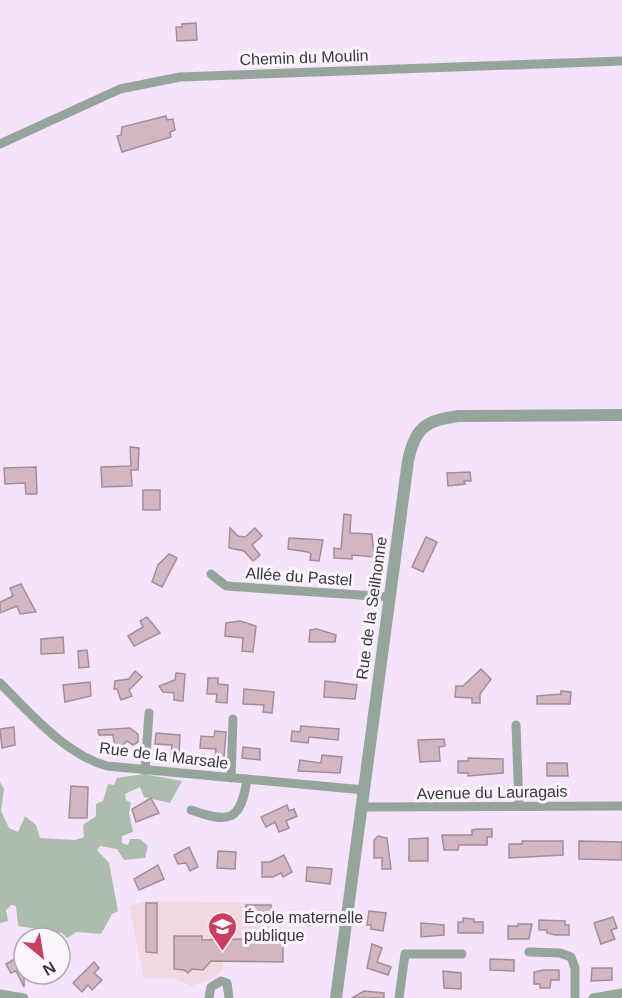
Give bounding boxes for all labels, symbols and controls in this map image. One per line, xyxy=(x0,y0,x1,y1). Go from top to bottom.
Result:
street label: Chemin du Moulin xyxy=(239,47,369,68)
street label: Rue de la Seilhonne xyxy=(353,535,390,681)
street label: Allée du Pastel xyxy=(245,564,353,589)
street label: Rue de la Marsale xyxy=(98,739,230,772)
street label: Avenue du Lauragais xyxy=(416,783,568,802)
place label: École maternelle publique xyxy=(244,908,363,944)
school or university icon: École maternelle publique xyxy=(207,910,239,952)
north arrow xyxy=(12,926,72,986)
text: N xyxy=(40,958,59,979)

